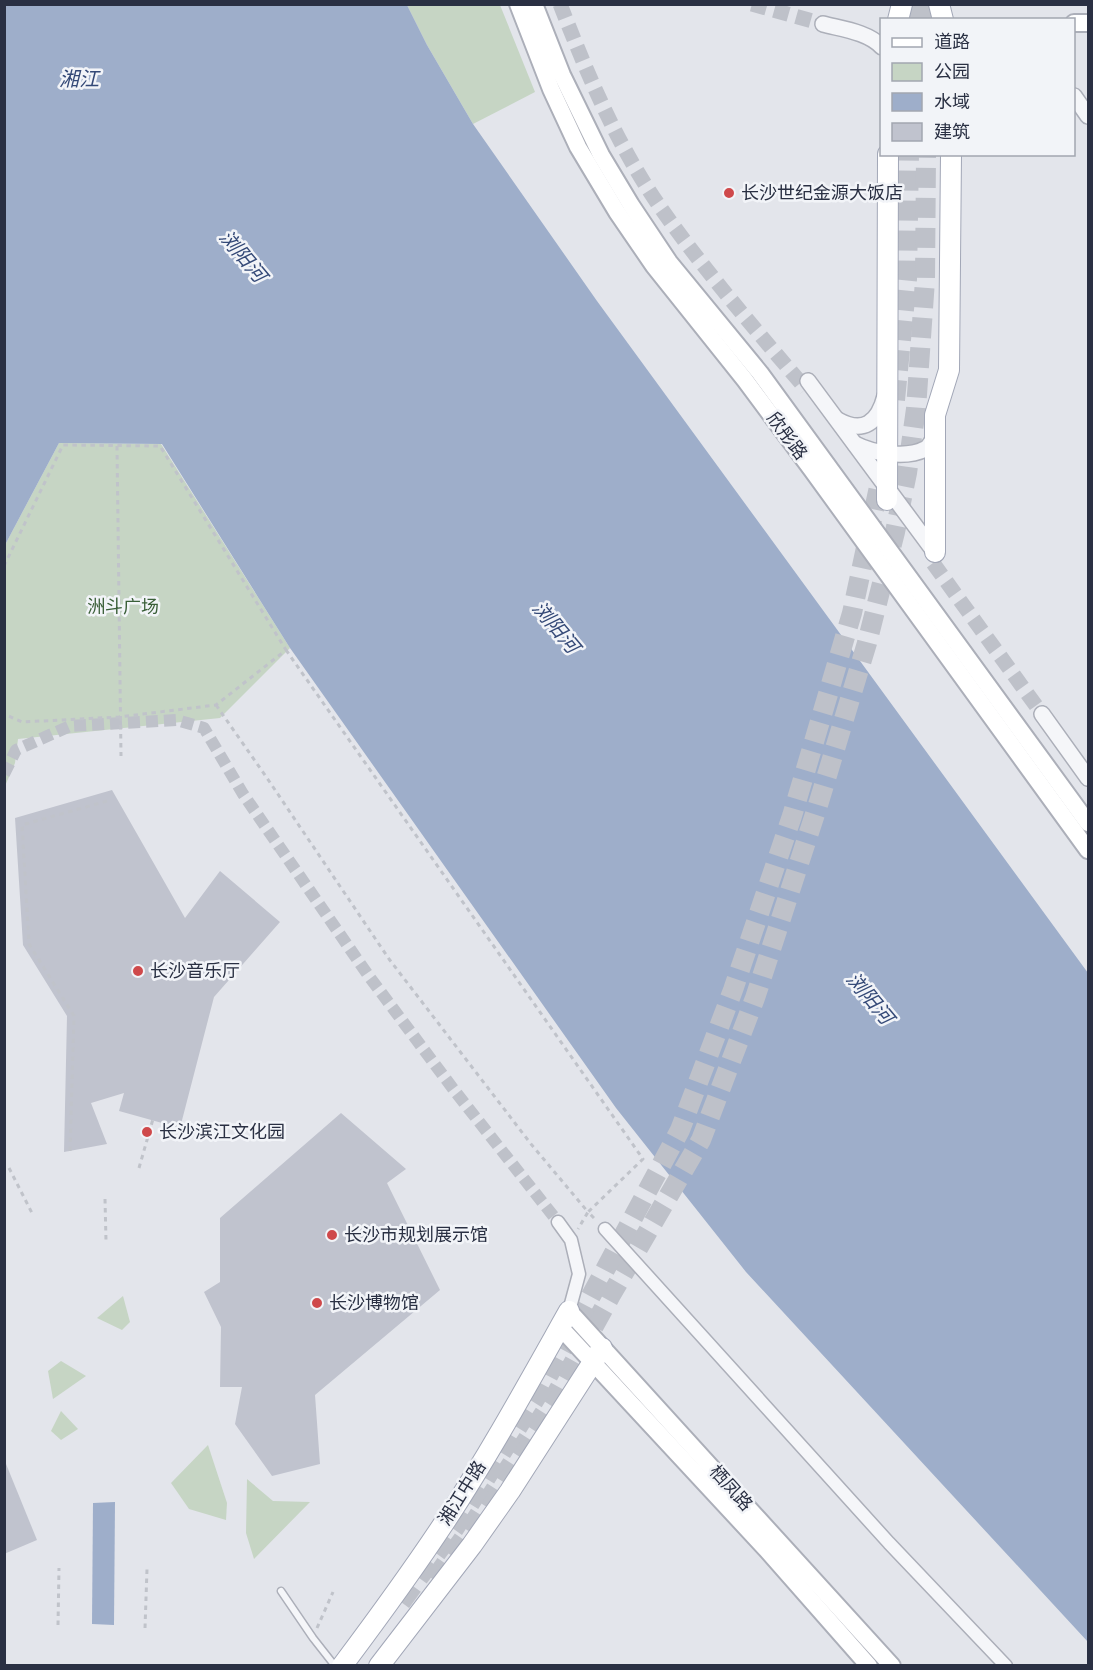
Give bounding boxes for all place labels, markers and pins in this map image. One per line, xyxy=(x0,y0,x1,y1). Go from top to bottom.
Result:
place label: 长沙世纪金源大饭店 xyxy=(741,182,903,204)
marker: 长沙世纪金源大饭店 xyxy=(722,186,736,200)
place label: 长沙音乐厅 xyxy=(150,960,240,982)
marker: 长沙音乐厅 xyxy=(131,964,145,978)
place label: 长沙滨江文化园 xyxy=(159,1121,285,1143)
marker: 长沙滨江文化园 xyxy=(140,1125,154,1139)
place label: 长沙市规划展示馆 xyxy=(344,1224,488,1246)
marker: 长沙市规划展示馆 xyxy=(325,1228,339,1242)
place label: 长沙博物馆 xyxy=(329,1292,419,1314)
marker: 长沙博物馆 xyxy=(310,1296,324,1310)

